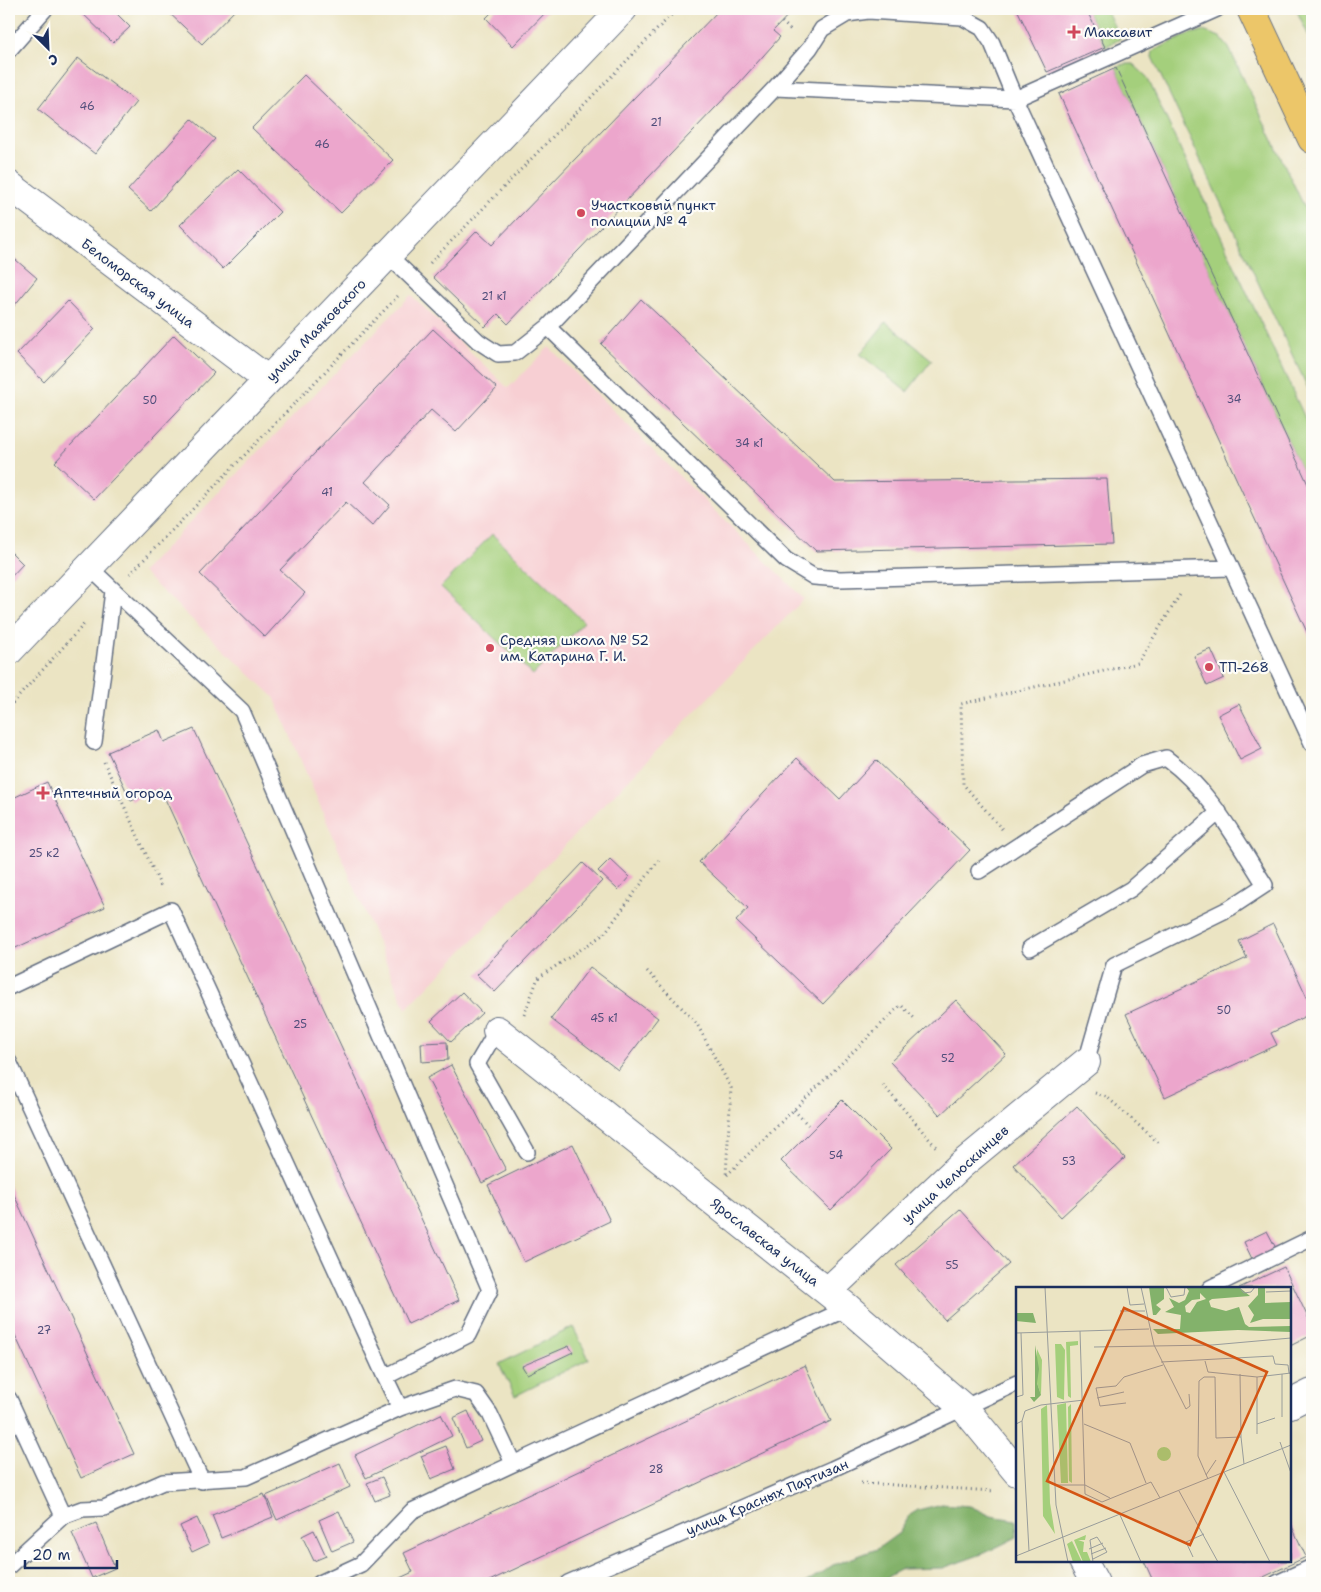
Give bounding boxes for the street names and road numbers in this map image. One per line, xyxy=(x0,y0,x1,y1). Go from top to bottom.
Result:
street label: Беломорская улица xyxy=(78,234,199,332)
street label: улица Маяковского xyxy=(262,275,370,385)
street label: улица Челюскинцев xyxy=(898,1121,1012,1227)
street label: Ярославская улица xyxy=(707,1194,823,1290)
street label: улица Красных Партизан xyxy=(683,1455,851,1539)

